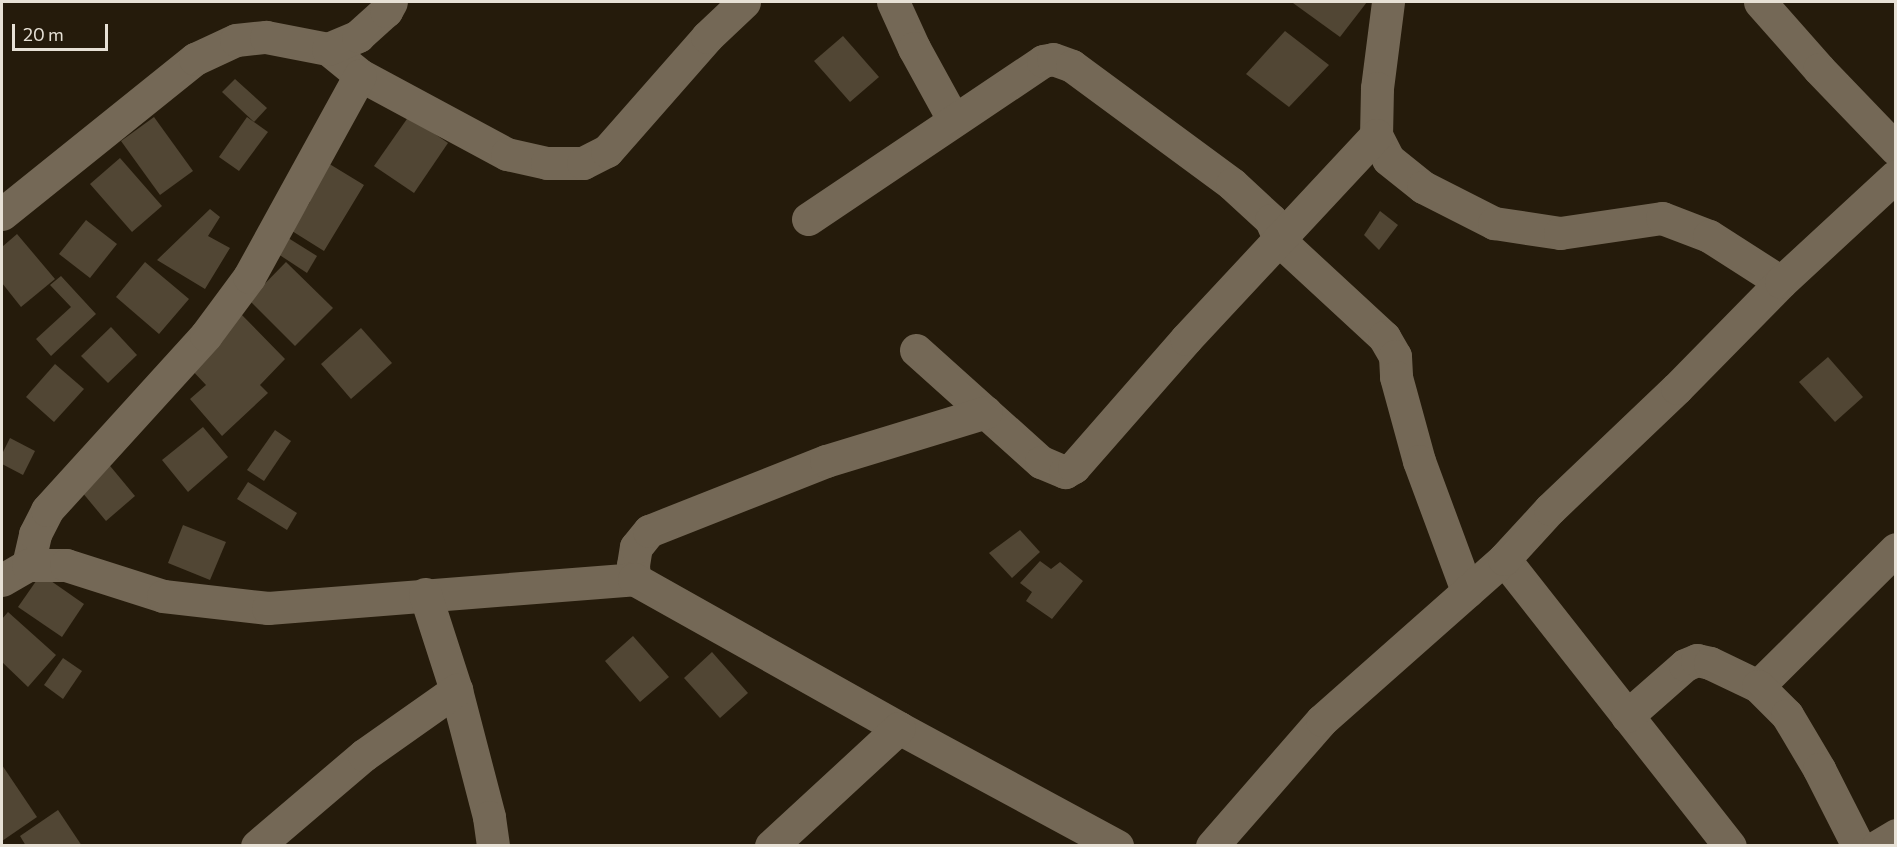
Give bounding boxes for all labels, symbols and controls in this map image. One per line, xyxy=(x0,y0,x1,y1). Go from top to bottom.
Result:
scale bar xyxy=(15,12,111,50)
text: 20 m xyxy=(23,23,64,45)

